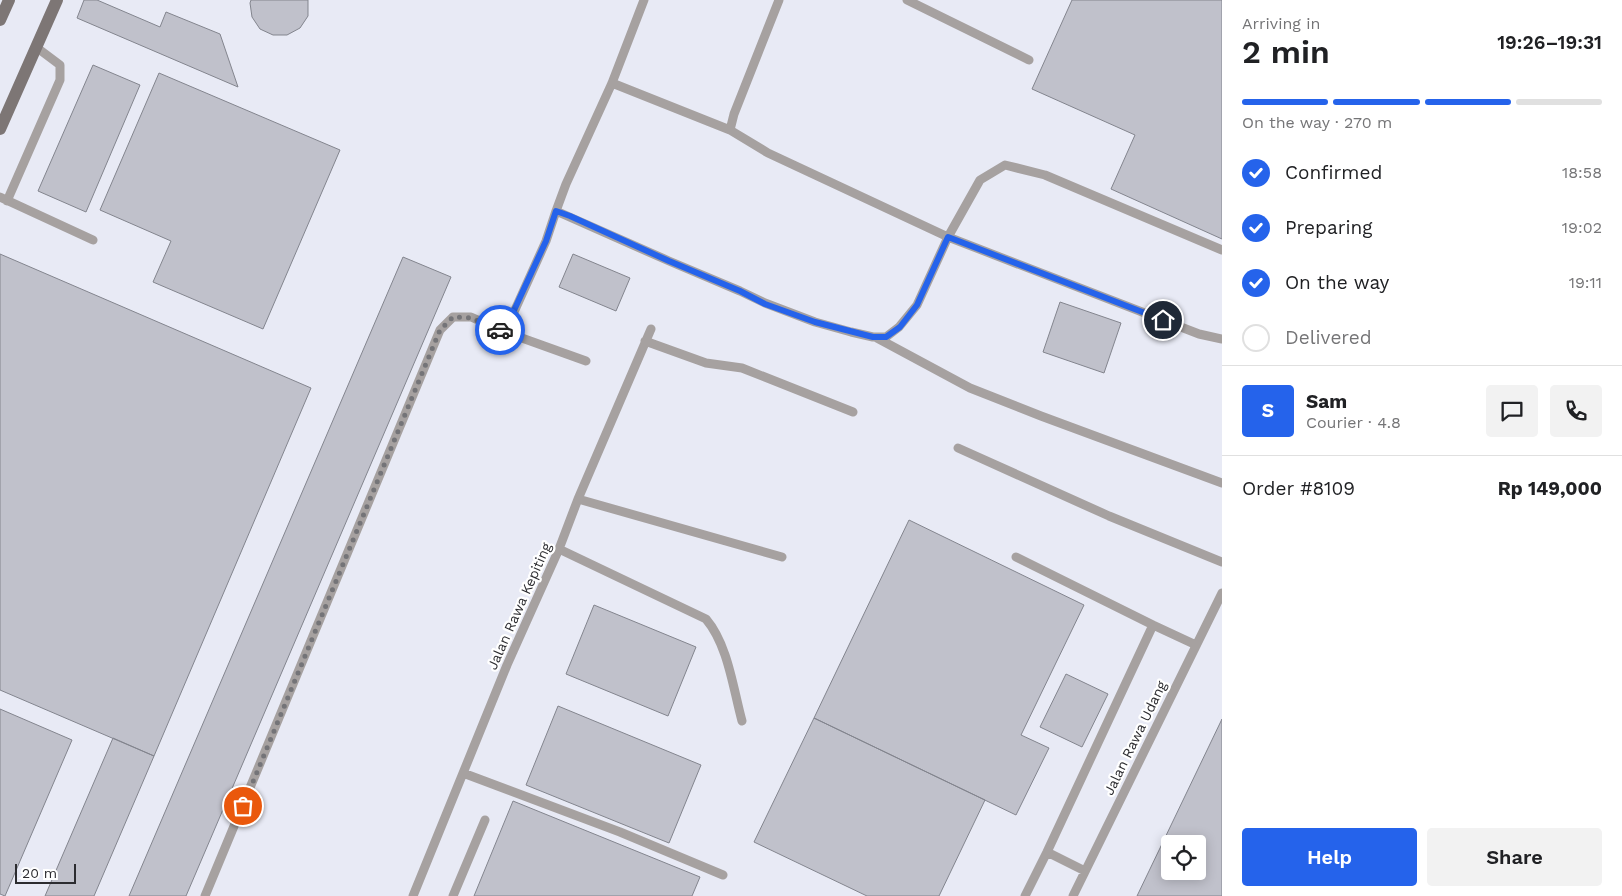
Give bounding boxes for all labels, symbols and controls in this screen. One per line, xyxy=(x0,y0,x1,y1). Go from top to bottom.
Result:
text: Arriving in xyxy=(1242,14,1320,33)
text: 19:26–19:31 xyxy=(1497,31,1602,54)
text: 2 min xyxy=(1242,33,1330,71)
text: On the way · 270 m xyxy=(1242,113,1392,132)
icon: check xyxy=(1242,159,1270,187)
text: Confirmed xyxy=(1285,161,1382,184)
text: 18:58 xyxy=(1562,163,1602,182)
icon: check xyxy=(1242,214,1270,242)
text: Preparing xyxy=(1285,216,1372,239)
text: 19:02 xyxy=(1562,218,1602,237)
icon: check xyxy=(1242,269,1270,297)
text: On the way xyxy=(1285,271,1389,294)
text: 19:11 xyxy=(1569,273,1602,292)
pin xyxy=(1142,299,1184,341)
courier xyxy=(475,305,525,355)
icon: home xyxy=(1149,306,1177,334)
icon: car xyxy=(486,316,514,344)
text: Delivered xyxy=(1285,326,1372,349)
button: chat xyxy=(1486,385,1538,437)
button: phone xyxy=(1550,385,1602,437)
text: Sam xyxy=(1306,390,1347,413)
text: S xyxy=(1262,399,1274,422)
text: Courier · 4.8 xyxy=(1306,413,1401,432)
text: Order #8109 xyxy=(1242,477,1355,500)
text: Rp 149,000 xyxy=(1498,477,1602,500)
street label: Jalan Rawa Kepiting xyxy=(484,540,554,672)
street label: Jalan Rawa Udang xyxy=(1100,678,1170,798)
pin xyxy=(222,785,264,827)
icon: bag xyxy=(229,792,257,820)
button: Help xyxy=(1242,828,1417,886)
button: Share xyxy=(1427,828,1602,886)
map controls xyxy=(1161,835,1206,880)
button: locate xyxy=(1161,835,1206,880)
scale bar xyxy=(15,861,76,884)
text: 20 m xyxy=(22,865,57,881)

